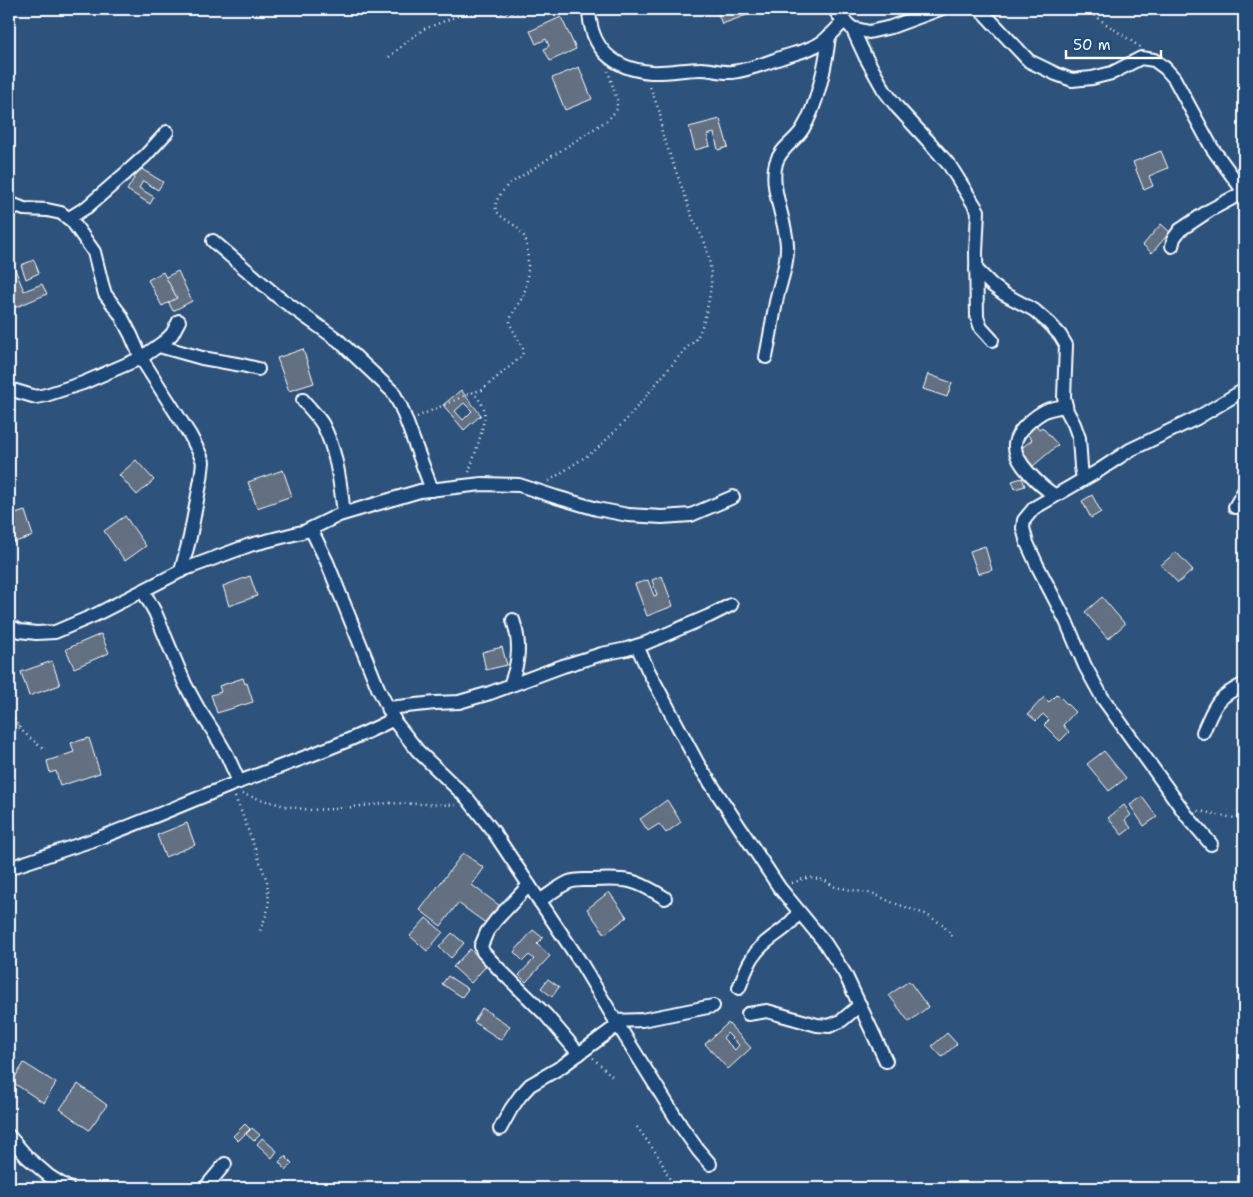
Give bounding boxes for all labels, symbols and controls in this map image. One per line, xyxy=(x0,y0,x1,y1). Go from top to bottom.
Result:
scale bar xyxy=(1066,28,1160,60)
text: 50 m xyxy=(1073,35,1111,55)

